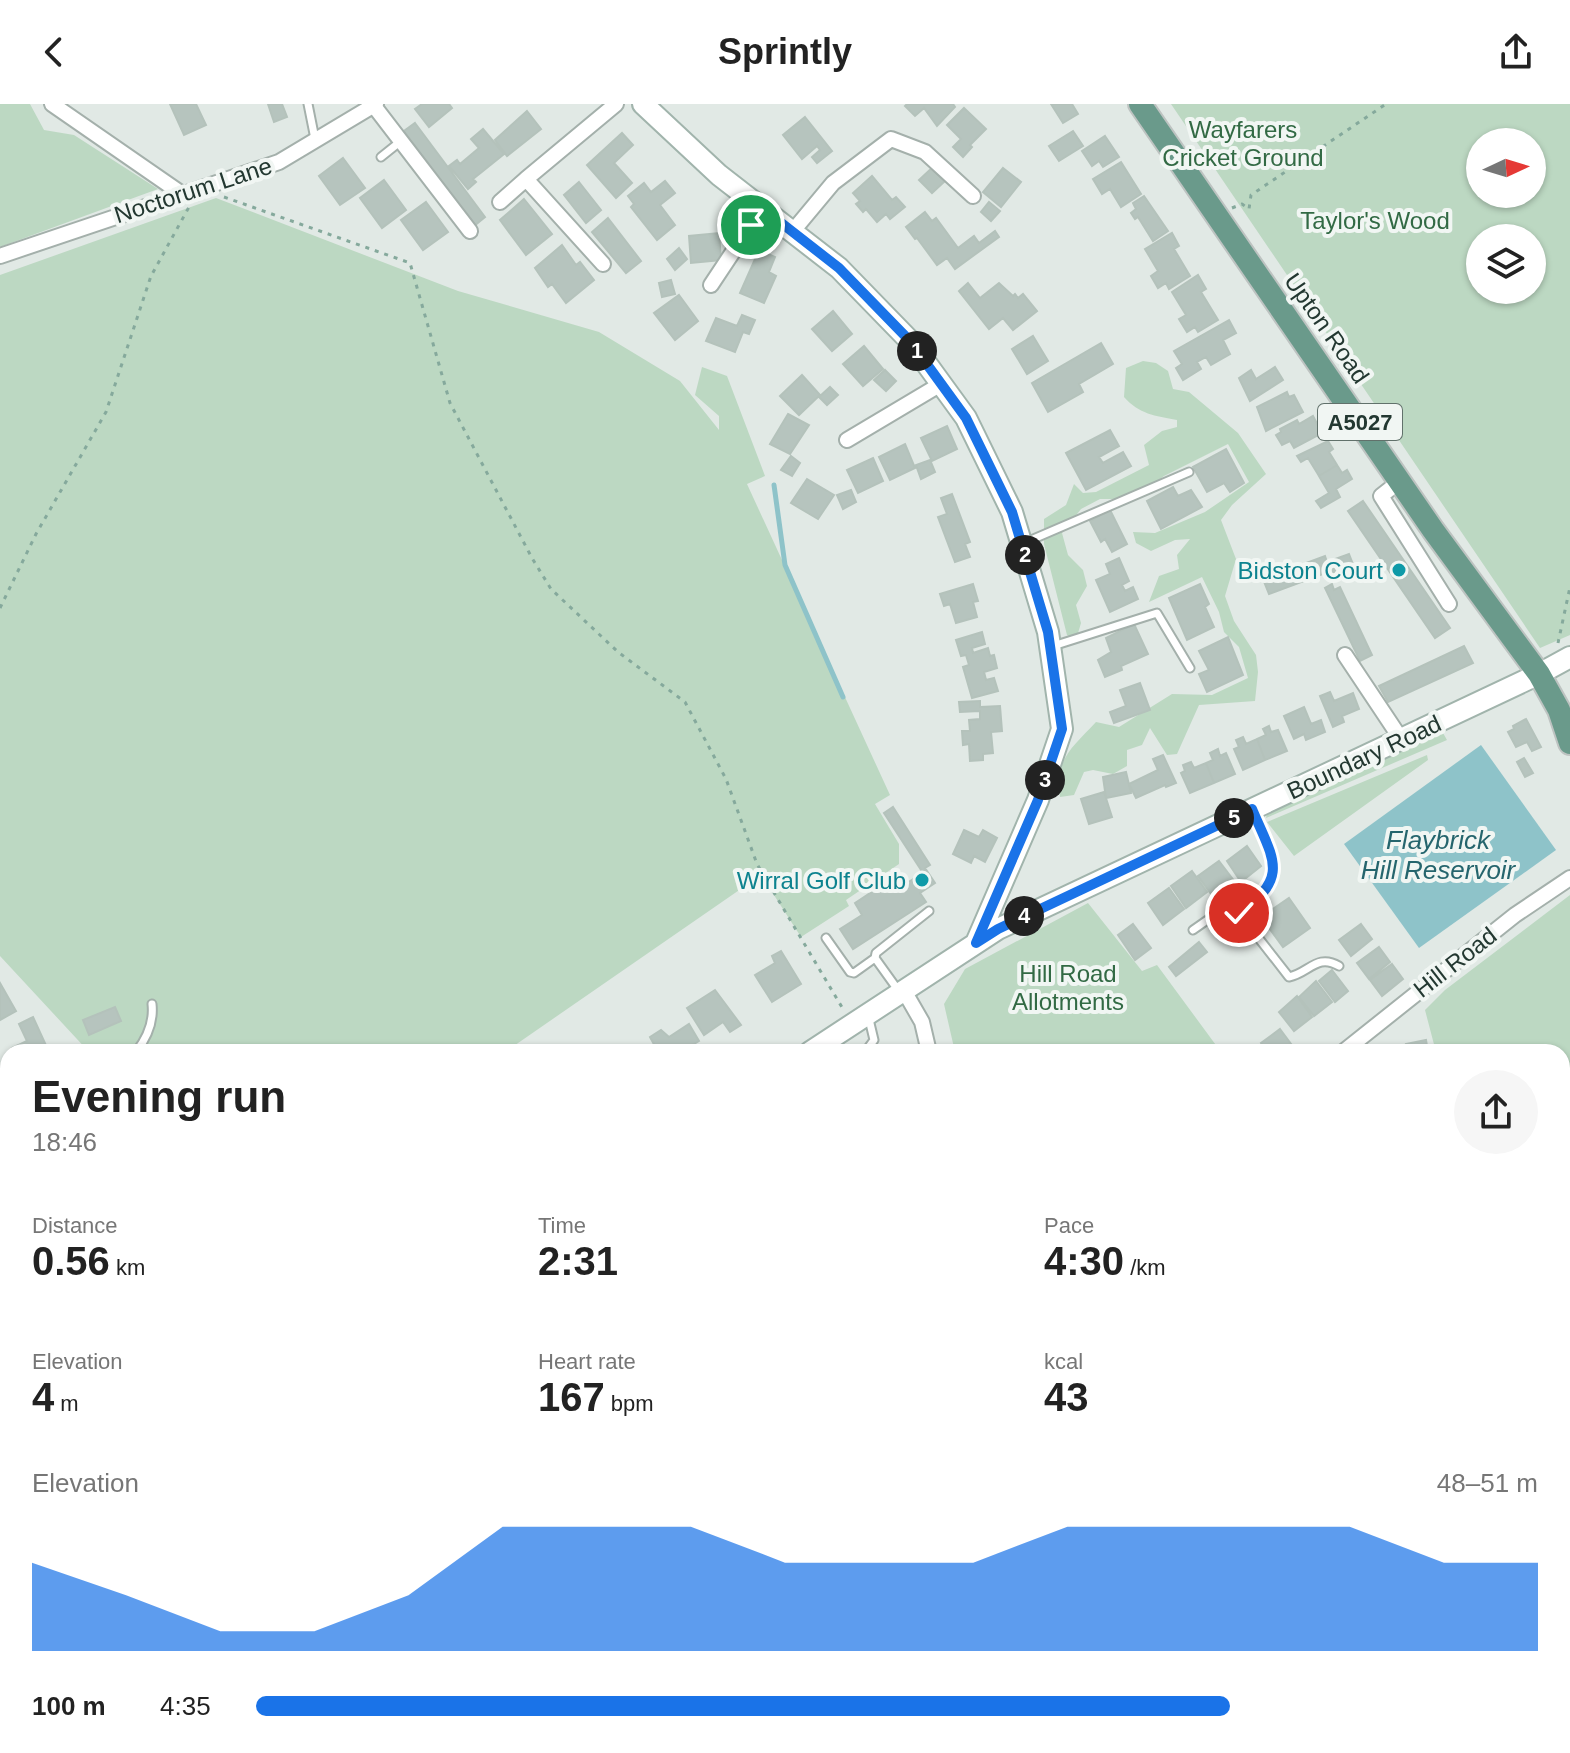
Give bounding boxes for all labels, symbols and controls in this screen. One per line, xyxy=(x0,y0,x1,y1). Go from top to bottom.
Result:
icon: back xyxy=(32,30,76,74)
icon: share xyxy=(1494,30,1538,74)
text: Sprintly xyxy=(718,31,852,72)
park label: Wayfarers Cricket Ground xyxy=(1162,116,1324,171)
north arrow xyxy=(1466,128,1546,208)
map controls xyxy=(1466,128,1546,304)
street label: Noctorum Lane xyxy=(111,152,275,228)
pin xyxy=(717,191,785,259)
icon: arrive xyxy=(729,203,773,247)
park label: Taylor's Wood xyxy=(1300,207,1450,234)
button: layers xyxy=(1466,224,1546,304)
street label: Upton Road xyxy=(1279,268,1375,388)
pin: 1 xyxy=(897,331,937,371)
text: 1 xyxy=(911,338,923,363)
road number: A5027 xyxy=(1318,404,1402,440)
pin: 2 xyxy=(1005,535,1045,575)
text: 2 xyxy=(1019,542,1031,567)
place label: Bidston Court xyxy=(1238,557,1383,584)
marker: Bidston Court xyxy=(1390,561,1408,579)
street label: Boundary Road xyxy=(1283,710,1445,804)
pin: 3 xyxy=(1025,760,1065,800)
text: 3 xyxy=(1039,767,1051,792)
pin: 5 xyxy=(1214,798,1254,838)
text: 5 xyxy=(1228,805,1240,830)
water label: Flaybrick Hill Reservoir xyxy=(1361,825,1517,885)
place label: Wirral Golf Club xyxy=(737,867,906,894)
marker: Wirral Golf Club xyxy=(913,871,931,889)
pin xyxy=(1205,879,1273,947)
icon: check xyxy=(1217,891,1261,935)
pin: 4 xyxy=(1004,896,1044,936)
text: 4 xyxy=(1018,903,1030,928)
street label: Hill Road xyxy=(1408,921,1502,1003)
park label: Hill Road Allotments xyxy=(1012,960,1124,1015)
button: share xyxy=(1454,1070,1538,1154)
text: Evening run xyxy=(32,1072,286,1121)
text: 18:46 xyxy=(32,1127,97,1157)
text: Distance xyxy=(32,1213,118,1238)
text: Time xyxy=(538,1213,586,1238)
text: Pace xyxy=(1044,1213,1094,1238)
text: 0.56 xyxy=(32,1239,110,1283)
text: 2:31 xyxy=(538,1239,618,1283)
text: 4:30 xyxy=(1044,1239,1124,1283)
text: km xyxy=(110,1255,145,1280)
text: /km xyxy=(1124,1255,1166,1280)
text: Elevation xyxy=(32,1349,123,1374)
text: Heart rate xyxy=(538,1349,636,1374)
text: kcal xyxy=(1044,1349,1083,1374)
text: 4 xyxy=(32,1375,54,1419)
text: 167 xyxy=(538,1375,605,1419)
text: 43 xyxy=(1044,1375,1089,1419)
text: m xyxy=(54,1391,79,1416)
text: bpm xyxy=(605,1391,654,1416)
text: Elevation xyxy=(32,1468,139,1498)
text: 48–51 m xyxy=(1437,1468,1538,1498)
text: 100 m xyxy=(32,1691,106,1721)
text: 4:35 xyxy=(160,1691,211,1721)

